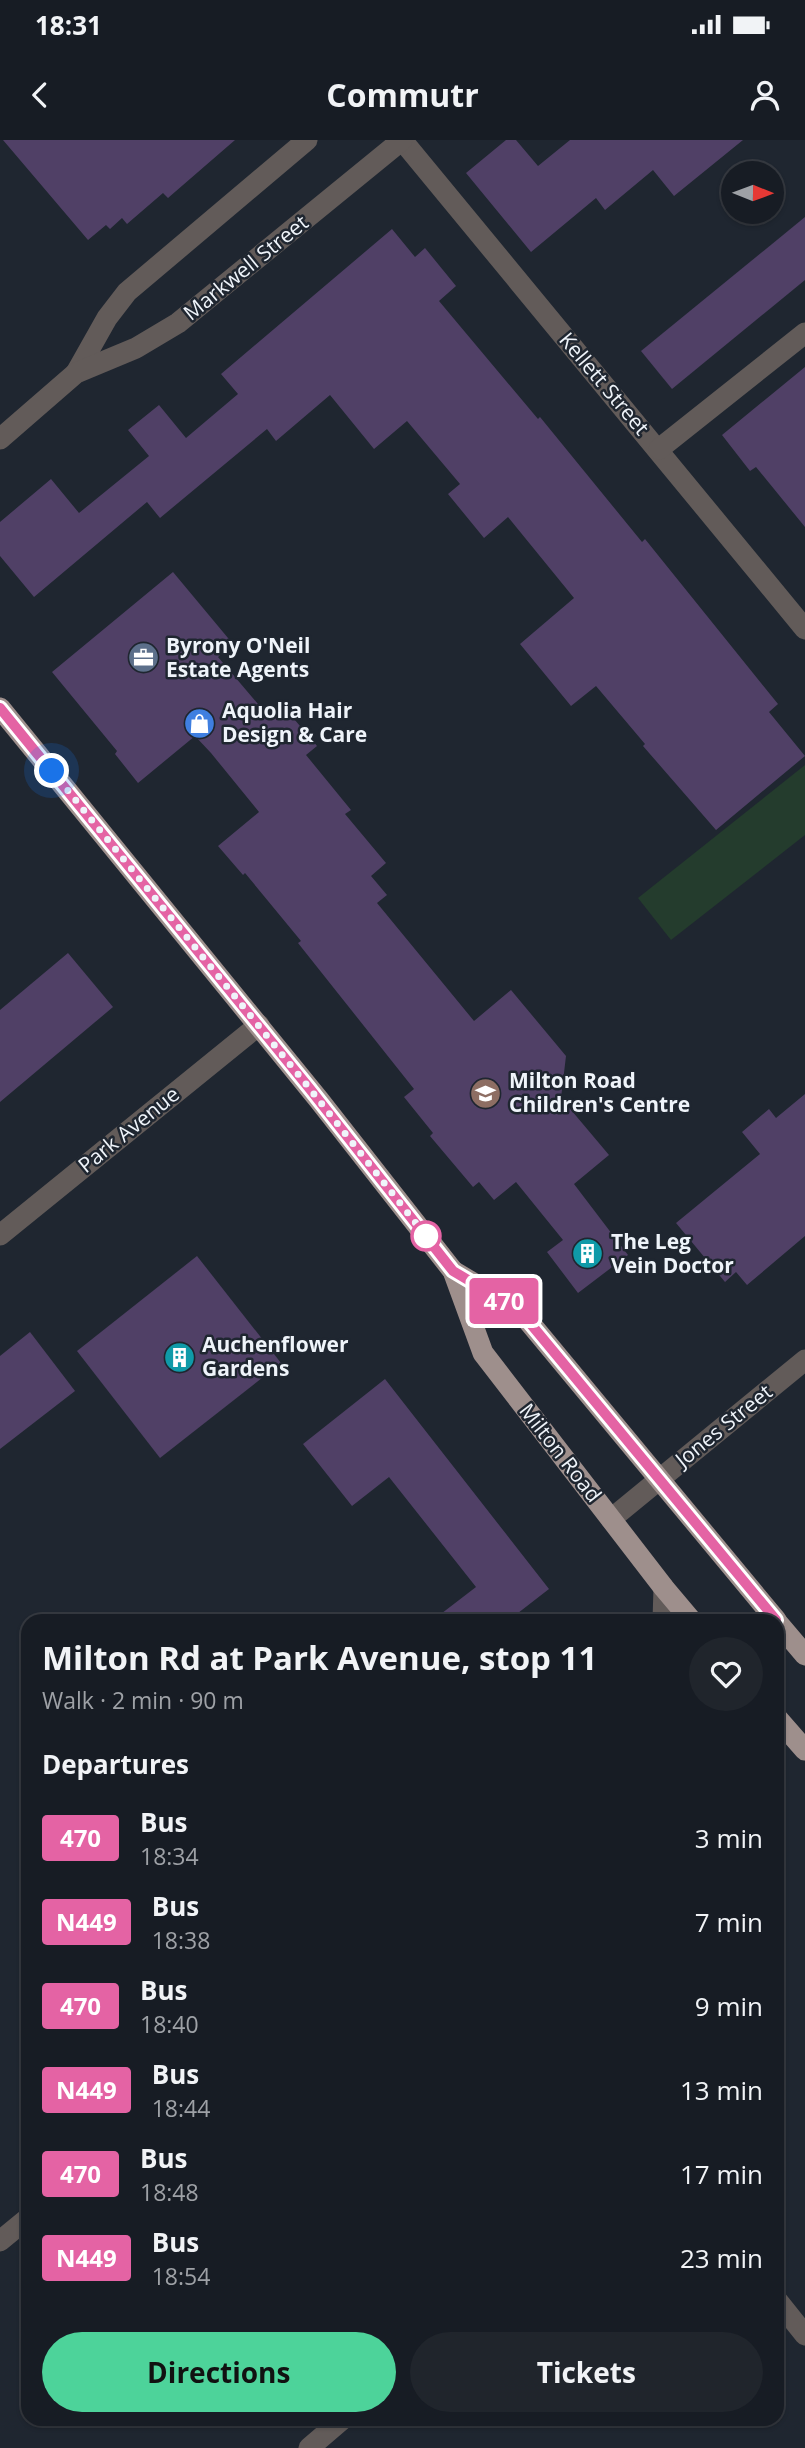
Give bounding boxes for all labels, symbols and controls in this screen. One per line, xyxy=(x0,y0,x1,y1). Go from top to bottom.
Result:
text: 18:31 xyxy=(35,7,102,43)
text: Commutr xyxy=(326,73,479,116)
icon: back xyxy=(21,76,59,114)
icon: person xyxy=(746,76,784,114)
north arrow xyxy=(721,161,784,224)
map controls xyxy=(721,161,784,224)
street label: Markwell Street xyxy=(177,208,314,326)
street label: Kellett Street xyxy=(554,326,656,441)
place label: Byrony O'Neil Estate Agents xyxy=(166,631,310,683)
office icon: Byrony O'Neil Estate Agents xyxy=(126,641,160,675)
place label: Aquolia Hair Design & Care xyxy=(222,696,367,748)
shop icon: Aquolia Hair Design & Care xyxy=(182,706,216,740)
your location xyxy=(34,753,69,788)
place label: Milton Road Children's Centre xyxy=(509,1066,690,1118)
school or university icon: Milton Road Children's Centre xyxy=(469,1076,503,1110)
street label: Park Avenue xyxy=(72,1080,185,1179)
unlabelled marker xyxy=(411,1221,441,1251)
place label: The Leg Vein Doctor xyxy=(611,1227,734,1279)
building icon: The Leg Vein Doctor xyxy=(571,1237,605,1271)
line badge: 470 xyxy=(464,1278,544,1324)
text: 470 xyxy=(483,1284,525,1317)
place label: Auchenflower Gardens xyxy=(202,1330,349,1382)
building icon: Auchenflower Gardens xyxy=(162,1340,196,1374)
street label: Jones Street xyxy=(668,1378,778,1474)
street label: Milton Road xyxy=(513,1397,608,1508)
text: Milton Rd at Park Avenue, stop 11 xyxy=(42,1635,597,1680)
button: heart xyxy=(689,1637,763,1711)
text: Walk · 2 min · 90 m xyxy=(42,1684,244,1716)
text: Departures xyxy=(42,1746,189,1782)
text: Bus xyxy=(140,1804,187,1840)
text: 3 min xyxy=(695,1820,763,1856)
text: 470 xyxy=(60,1821,101,1854)
text: 18:34 xyxy=(140,1840,199,1872)
text: Bus xyxy=(152,1888,199,1924)
text: 7 min xyxy=(695,1904,763,1940)
text: N449 xyxy=(56,1905,117,1938)
text: 18:38 xyxy=(152,1924,210,1956)
text: Bus xyxy=(140,1972,187,2008)
text: 9 min xyxy=(695,1988,763,2024)
text: 470 xyxy=(60,1989,101,2022)
text: 18:40 xyxy=(140,2008,199,2040)
text: Bus xyxy=(152,2056,199,2092)
text: 13 min xyxy=(680,2072,763,2108)
text: N449 xyxy=(56,2073,117,2106)
text: 18:44 xyxy=(152,2092,210,2124)
text: Bus xyxy=(140,2140,187,2176)
text: 17 min xyxy=(680,2156,763,2192)
text: 470 xyxy=(60,2157,101,2190)
text: 18:48 xyxy=(140,2176,199,2208)
text: Bus xyxy=(152,2224,199,2260)
text: 23 min xyxy=(680,2240,763,2276)
text: N449 xyxy=(56,2241,117,2274)
text: 18:54 xyxy=(152,2260,210,2292)
button: Directions xyxy=(42,2332,396,2412)
button: Tickets xyxy=(410,2332,763,2412)

